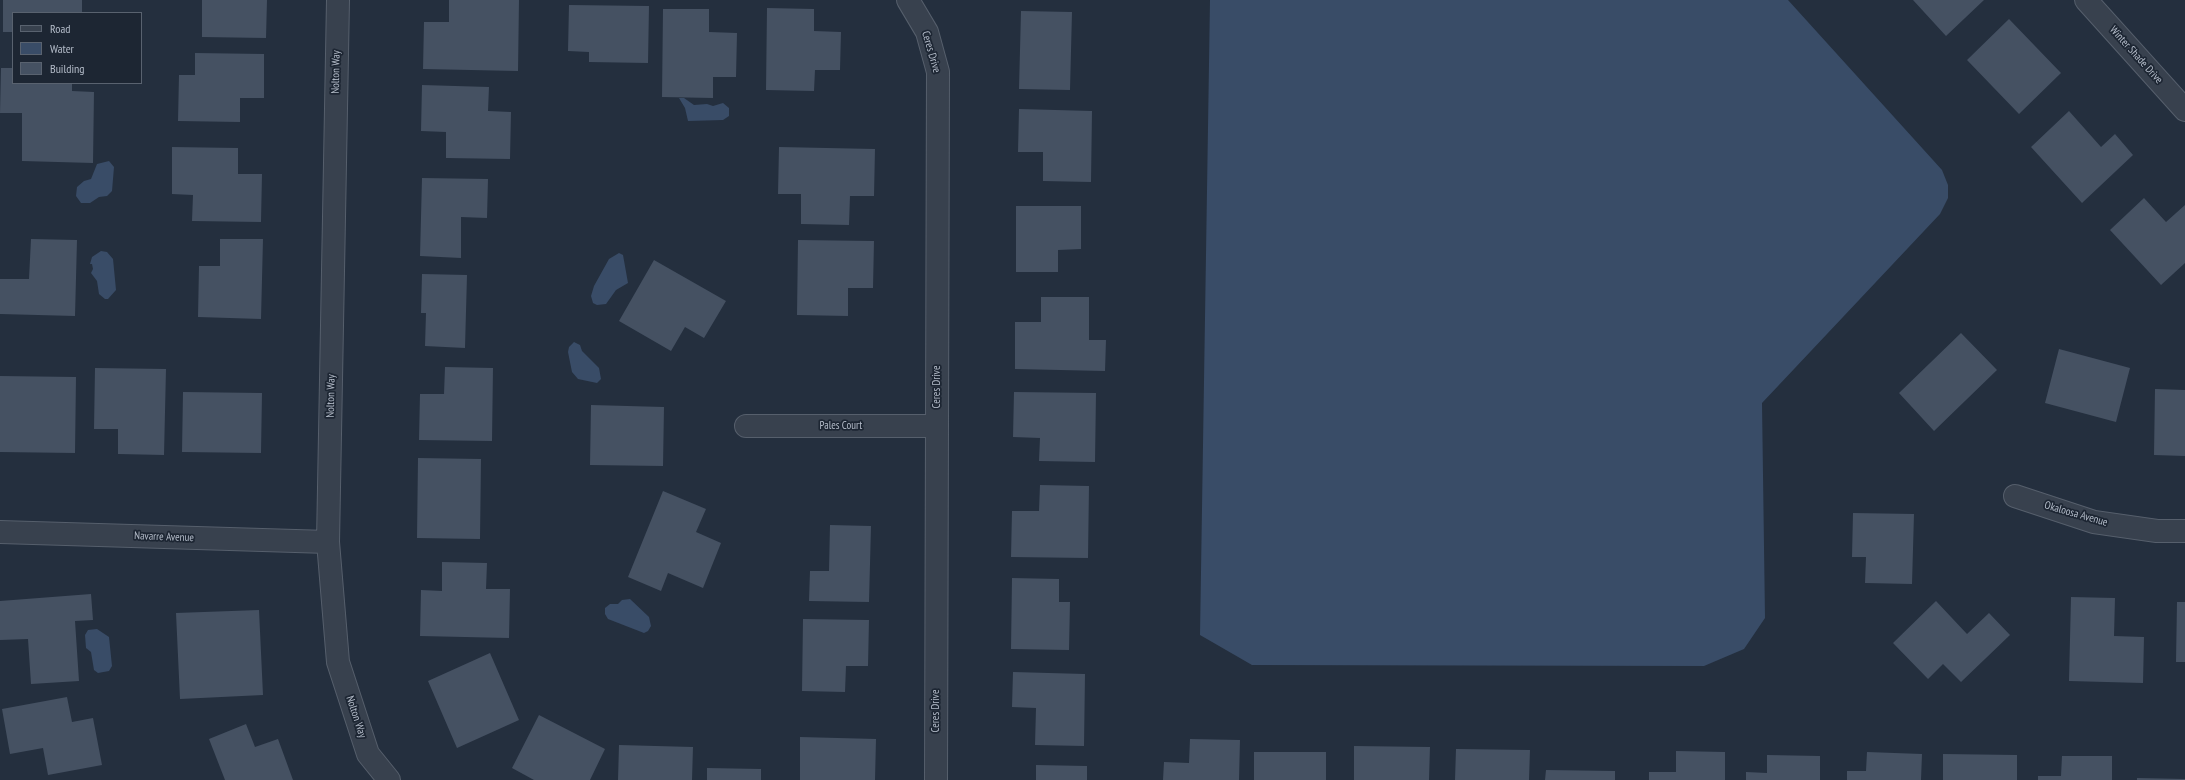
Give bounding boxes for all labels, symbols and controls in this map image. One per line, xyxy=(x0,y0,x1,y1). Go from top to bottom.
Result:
legend xyxy=(12,12,142,84)
text: Road xyxy=(50,21,70,36)
street label: Winter Shade Drive xyxy=(2107,23,2165,87)
street label: Ceres Drive xyxy=(919,30,943,74)
text: Water xyxy=(50,41,74,56)
street label: Nolton Way xyxy=(329,50,343,94)
text: Building xyxy=(50,61,85,76)
street label: Ceres Drive xyxy=(930,366,944,408)
street label: Nolton Way xyxy=(324,374,338,418)
street label: Pales Court xyxy=(820,419,862,433)
street label: Okaloosa Avenue xyxy=(2043,499,2109,529)
street label: Navarre Avenue xyxy=(134,529,194,545)
street label: Ceres Drive xyxy=(929,690,943,732)
street label: Nolton Way xyxy=(343,694,369,740)

